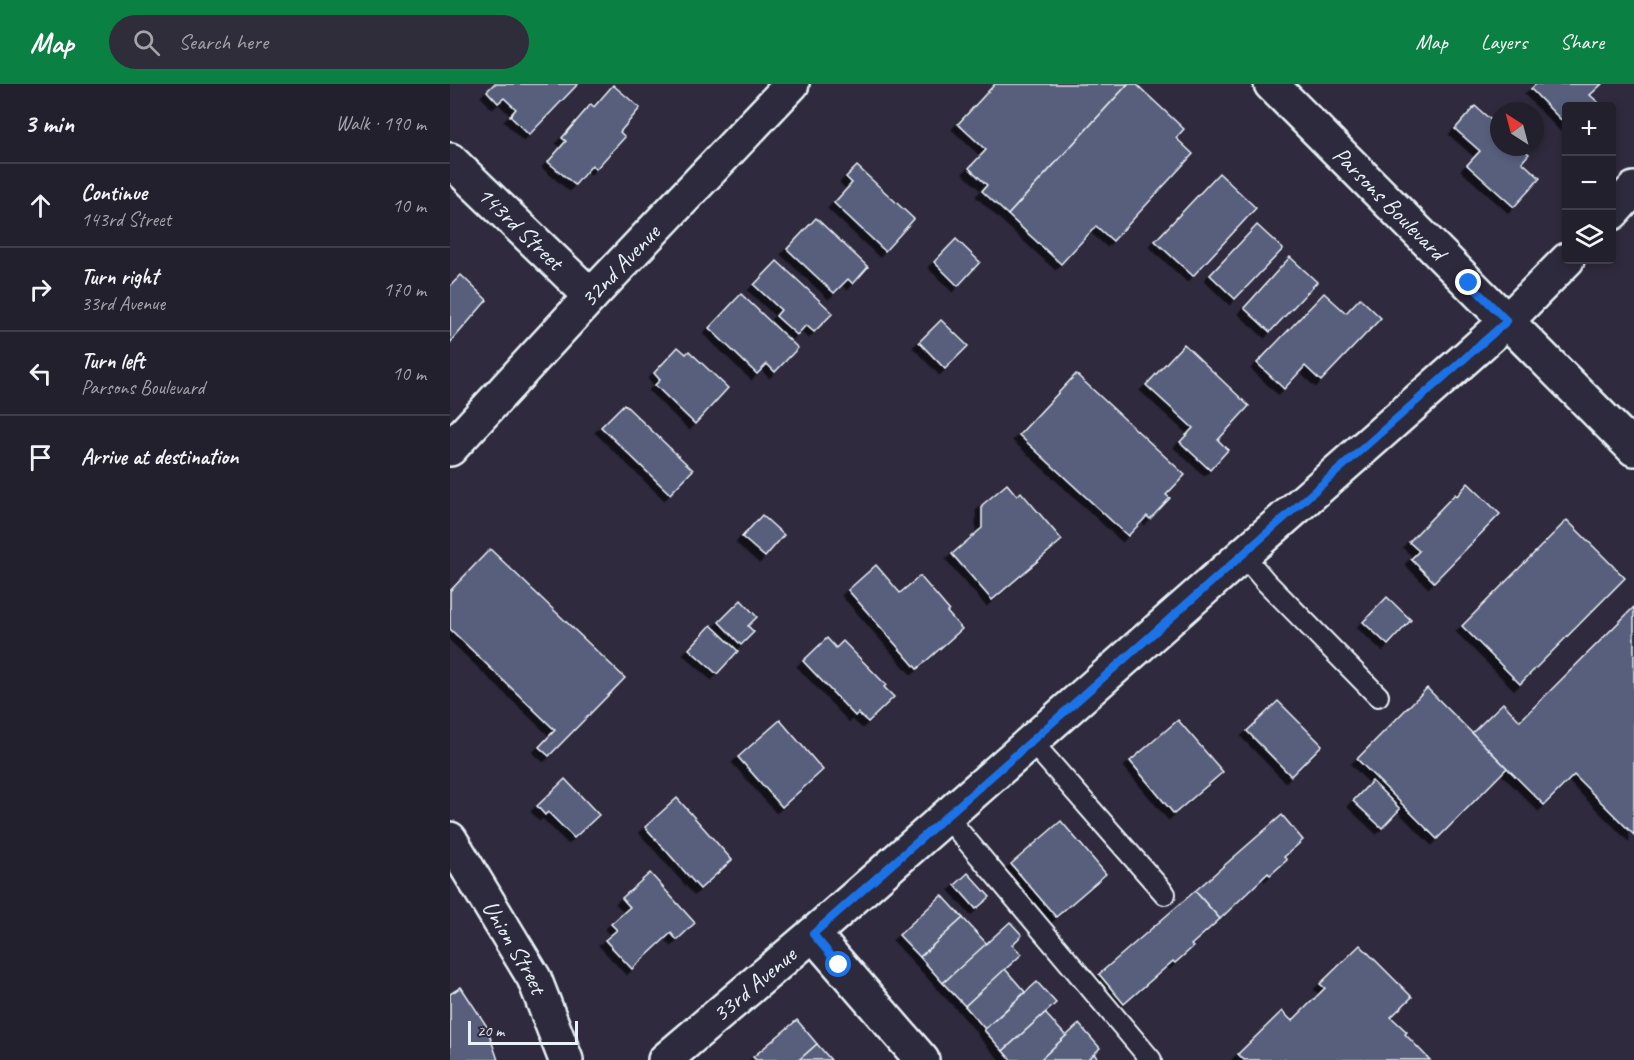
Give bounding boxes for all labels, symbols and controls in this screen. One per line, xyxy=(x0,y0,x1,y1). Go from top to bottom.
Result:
search box xyxy=(109,15,529,69)
text: Map xyxy=(30,25,73,60)
icon: search xyxy=(130,26,163,59)
text: Search here xyxy=(178,28,268,56)
text: Map xyxy=(1415,29,1448,55)
text: Layers xyxy=(1481,29,1527,55)
text: Share xyxy=(1560,29,1604,55)
north arrow xyxy=(1490,102,1544,156)
map controls xyxy=(1562,102,1616,264)
button: + xyxy=(1562,102,1616,156)
text: 3 min xyxy=(24,107,74,140)
text: Walk · 190 m xyxy=(336,111,426,136)
street label: Parsons Boulevard xyxy=(1327,140,1455,269)
button: − xyxy=(1562,156,1616,210)
text: Continue xyxy=(81,179,147,207)
street label: 143rd Street xyxy=(471,180,571,278)
icon: ahead xyxy=(24,189,57,222)
text: 10 m xyxy=(392,193,426,218)
text: 143rd Street xyxy=(81,207,171,232)
button: layers xyxy=(1562,210,1616,264)
street label: 32nd Avenue xyxy=(573,216,668,313)
text: Turn right xyxy=(81,263,158,291)
route end xyxy=(1455,269,1481,295)
icon: right xyxy=(24,273,57,306)
text: 170 m xyxy=(383,277,426,302)
text: 33rd Avenue xyxy=(81,291,165,316)
text: Turn left xyxy=(81,347,145,375)
icon: left xyxy=(24,357,57,390)
text: 10 m xyxy=(392,361,426,386)
text: Parsons Boulevard xyxy=(81,375,205,400)
icon: arrive xyxy=(24,441,57,474)
text: Arrive at destination xyxy=(81,443,238,471)
street label: Union Street xyxy=(475,895,554,1000)
street label: 33rd Avenue xyxy=(706,939,804,1028)
route start xyxy=(825,951,851,977)
scale bar xyxy=(468,1018,578,1046)
text: 20 m xyxy=(477,1021,504,1041)

